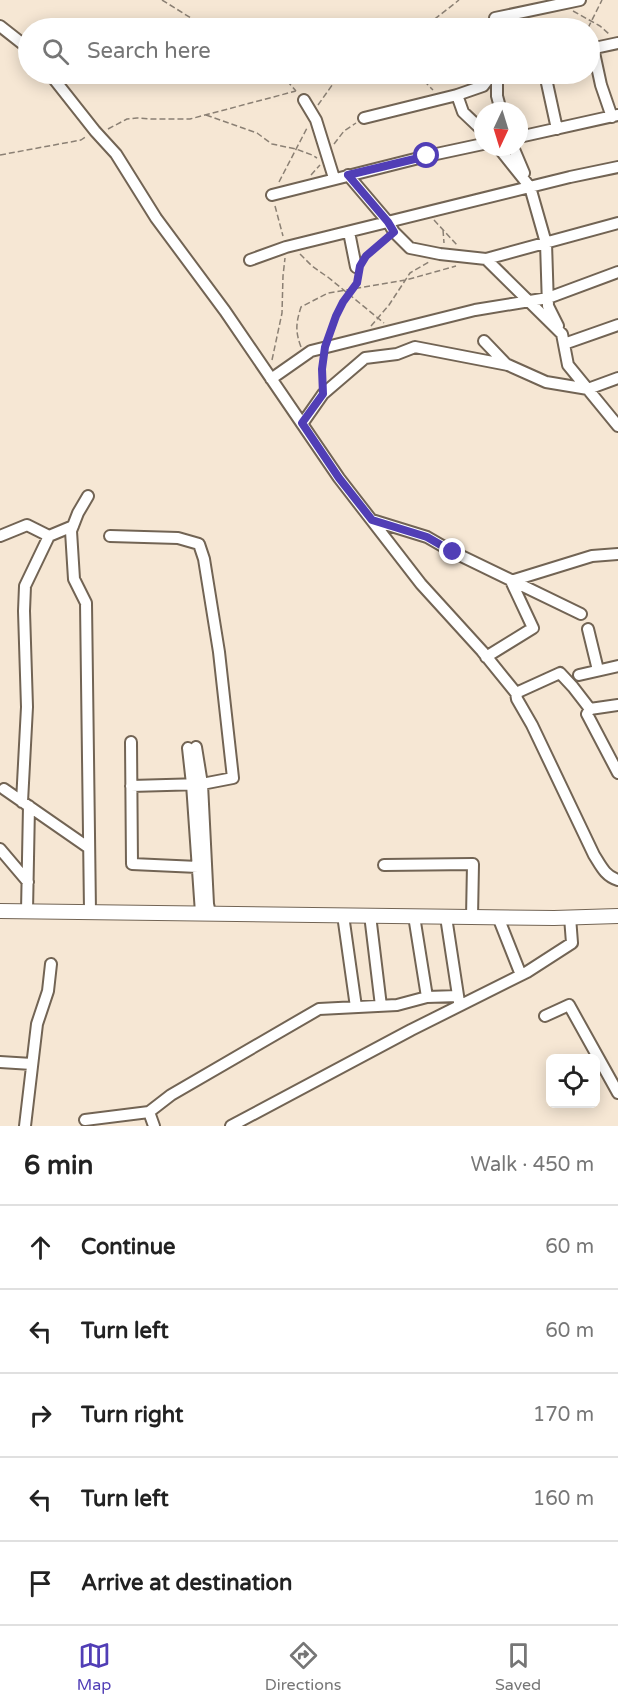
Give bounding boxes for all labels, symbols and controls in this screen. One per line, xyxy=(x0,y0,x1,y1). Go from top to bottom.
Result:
search box xyxy=(18,18,600,84)
icon: search xyxy=(39,35,72,68)
text: Search here xyxy=(87,38,211,64)
north arrow xyxy=(474,102,528,156)
route start xyxy=(413,142,439,168)
route end xyxy=(439,538,465,564)
map controls xyxy=(546,1054,600,1108)
button: locate xyxy=(546,1054,600,1108)
text: 6 min xyxy=(24,1150,93,1181)
text: Walk · 450 m xyxy=(471,1153,594,1177)
icon: ahead xyxy=(24,1231,57,1264)
text: Continue xyxy=(81,1234,176,1260)
text: 60 m xyxy=(545,1235,594,1259)
icon: left xyxy=(24,1315,57,1348)
text: Turn left xyxy=(81,1318,169,1344)
text: 60 m xyxy=(545,1319,594,1343)
icon: right xyxy=(24,1399,57,1432)
text: Turn right xyxy=(81,1402,183,1428)
text: 170 m xyxy=(533,1403,594,1427)
icon: left xyxy=(24,1483,57,1516)
text: Turn left xyxy=(81,1486,169,1512)
text: 160 m xyxy=(533,1487,594,1511)
icon: arrive xyxy=(24,1567,57,1600)
text: Arrive at destination xyxy=(81,1570,292,1596)
tab: Map xyxy=(77,1639,111,1695)
tab: Directions xyxy=(265,1639,341,1695)
tab: Saved xyxy=(495,1639,541,1695)

